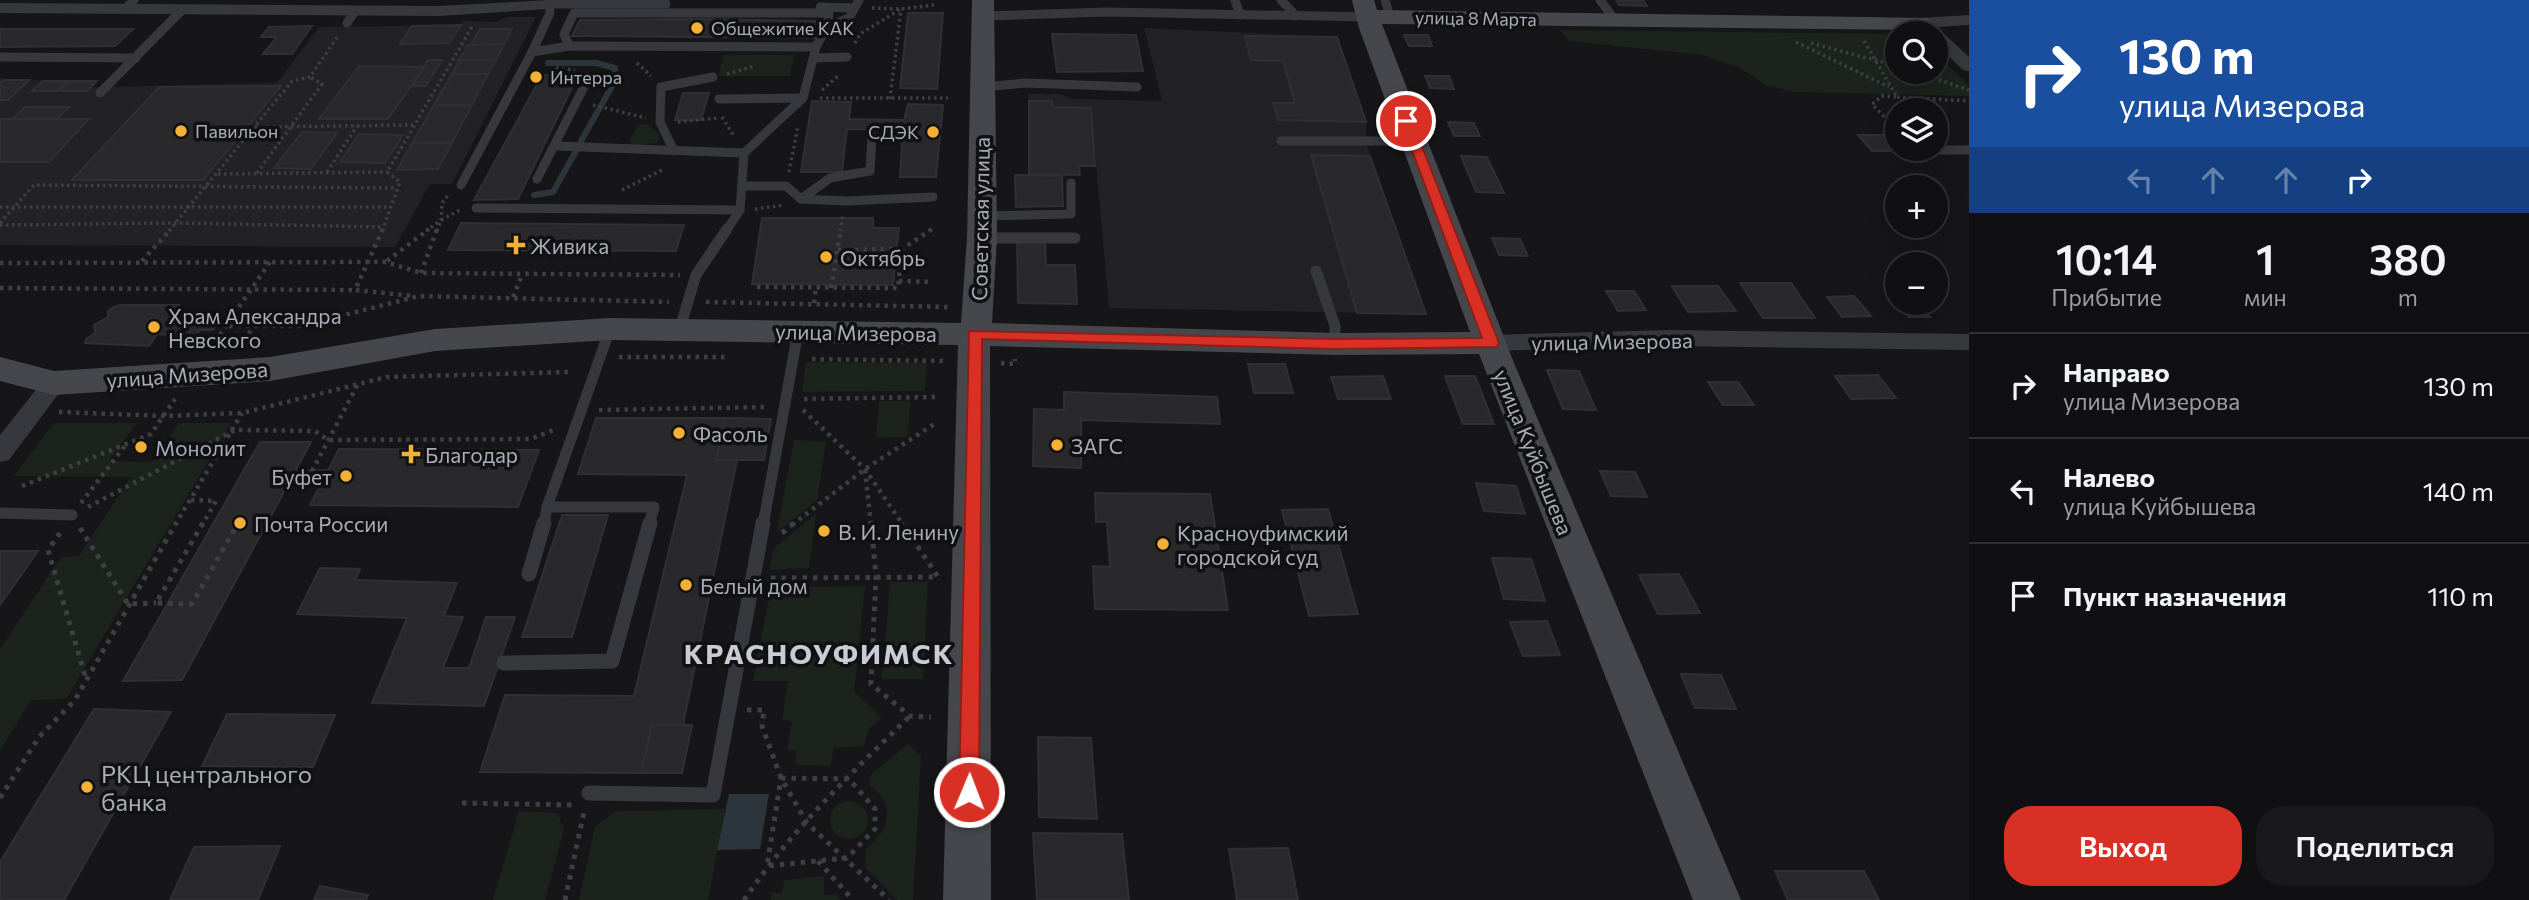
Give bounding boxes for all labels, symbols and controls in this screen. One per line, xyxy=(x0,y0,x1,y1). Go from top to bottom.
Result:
street label: улица 8 Марта xyxy=(1415,6,1537,30)
place label: Общежитие КАК xyxy=(711,17,854,39)
marker: Общежитие КАК xyxy=(689,20,705,36)
map controls xyxy=(1885,21,1948,315)
button: search xyxy=(1885,21,1948,84)
text: 130 m xyxy=(2119,24,2254,84)
icon: right xyxy=(2004,28,2095,119)
place label: Интерра xyxy=(550,66,622,88)
marker: Интерра xyxy=(528,69,544,85)
text: улица Мизерова xyxy=(2119,84,2365,124)
pin xyxy=(1376,91,1436,151)
button: layers xyxy=(1885,98,1948,161)
icon: arrive xyxy=(1387,102,1425,140)
place label: Павильон xyxy=(195,120,278,142)
place label: СДЭК xyxy=(868,121,919,143)
marker: Павильон xyxy=(173,123,189,139)
marker: СДЭК xyxy=(925,124,941,140)
street label: Советская улица xyxy=(966,137,994,301)
icon: left xyxy=(2121,161,2159,199)
icon: ahead xyxy=(2194,161,2232,199)
icon: ahead xyxy=(2267,161,2305,199)
icon: right xyxy=(2340,161,2378,199)
button: + xyxy=(1885,175,1948,238)
text: 10:14 xyxy=(2056,232,2157,284)
text: 1 xyxy=(2256,232,2275,284)
text: 380 xyxy=(2369,232,2447,284)
place label: Живика xyxy=(530,233,609,258)
marker: Живика xyxy=(508,237,524,253)
place label: Октябрь xyxy=(840,245,925,270)
marker: Октябрь xyxy=(818,249,834,265)
button: − xyxy=(1885,252,1948,315)
text: Прибытие xyxy=(2051,283,2162,311)
text: мин xyxy=(2244,283,2287,311)
text: m xyxy=(2398,283,2418,311)
place label: Храм Александра Невского xyxy=(168,303,342,352)
street label: улица Мизерова xyxy=(775,318,937,346)
marker: Храм Александра Невского xyxy=(146,319,162,335)
street label: улица Мизерова xyxy=(1531,327,1693,355)
street label: улица Мизерова xyxy=(105,356,269,392)
text: Направо xyxy=(2063,356,2170,387)
street label: улица Куйбышева xyxy=(1489,366,1579,538)
icon: right xyxy=(2004,367,2042,405)
text: 130 m xyxy=(2423,370,2494,401)
text: улица Мизерова xyxy=(2063,387,2240,415)
place label: Фасоль xyxy=(693,421,768,446)
marker: Фасоль xyxy=(671,425,687,441)
place label: ЗАГС xyxy=(1071,433,1123,458)
place label: Монолит xyxy=(155,435,246,460)
marker: ЗАГС xyxy=(1049,437,1065,453)
marker: Монолит xyxy=(133,439,149,455)
place label: Благодар xyxy=(425,442,518,467)
marker: Благодар xyxy=(403,446,419,462)
text: Налево xyxy=(2063,461,2155,492)
place label: Буфет xyxy=(271,464,332,489)
marker: Буфет xyxy=(338,468,354,484)
icon: left xyxy=(2004,472,2042,510)
text: 140 m xyxy=(2423,475,2494,506)
text: улица Куйбышева xyxy=(2063,492,2256,520)
place label: Почта России xyxy=(254,511,388,536)
marker: Почта России xyxy=(232,515,248,531)
place label: В. И. Ленину xyxy=(838,519,959,544)
place label: Красноуфимский городской суд xyxy=(1177,520,1349,569)
marker: В. И. Ленину xyxy=(816,523,832,539)
marker: Красноуфимский городской суд xyxy=(1155,536,1171,552)
place label: Белый дом xyxy=(700,573,807,598)
marker: Белый дом xyxy=(678,577,694,593)
icon: arrive xyxy=(2004,577,2042,615)
text: Пункт назначения xyxy=(2063,580,2287,611)
text: 110 m xyxy=(2427,580,2494,611)
district label: КРАСНОУФИМСК xyxy=(684,636,954,670)
position arrow xyxy=(932,755,1006,829)
place label: РКЦ центрального банка xyxy=(101,759,312,816)
marker: РКЦ центрального банка xyxy=(79,779,95,795)
button: Выход xyxy=(2004,806,2242,886)
button: Поделиться xyxy=(2256,806,2494,886)

